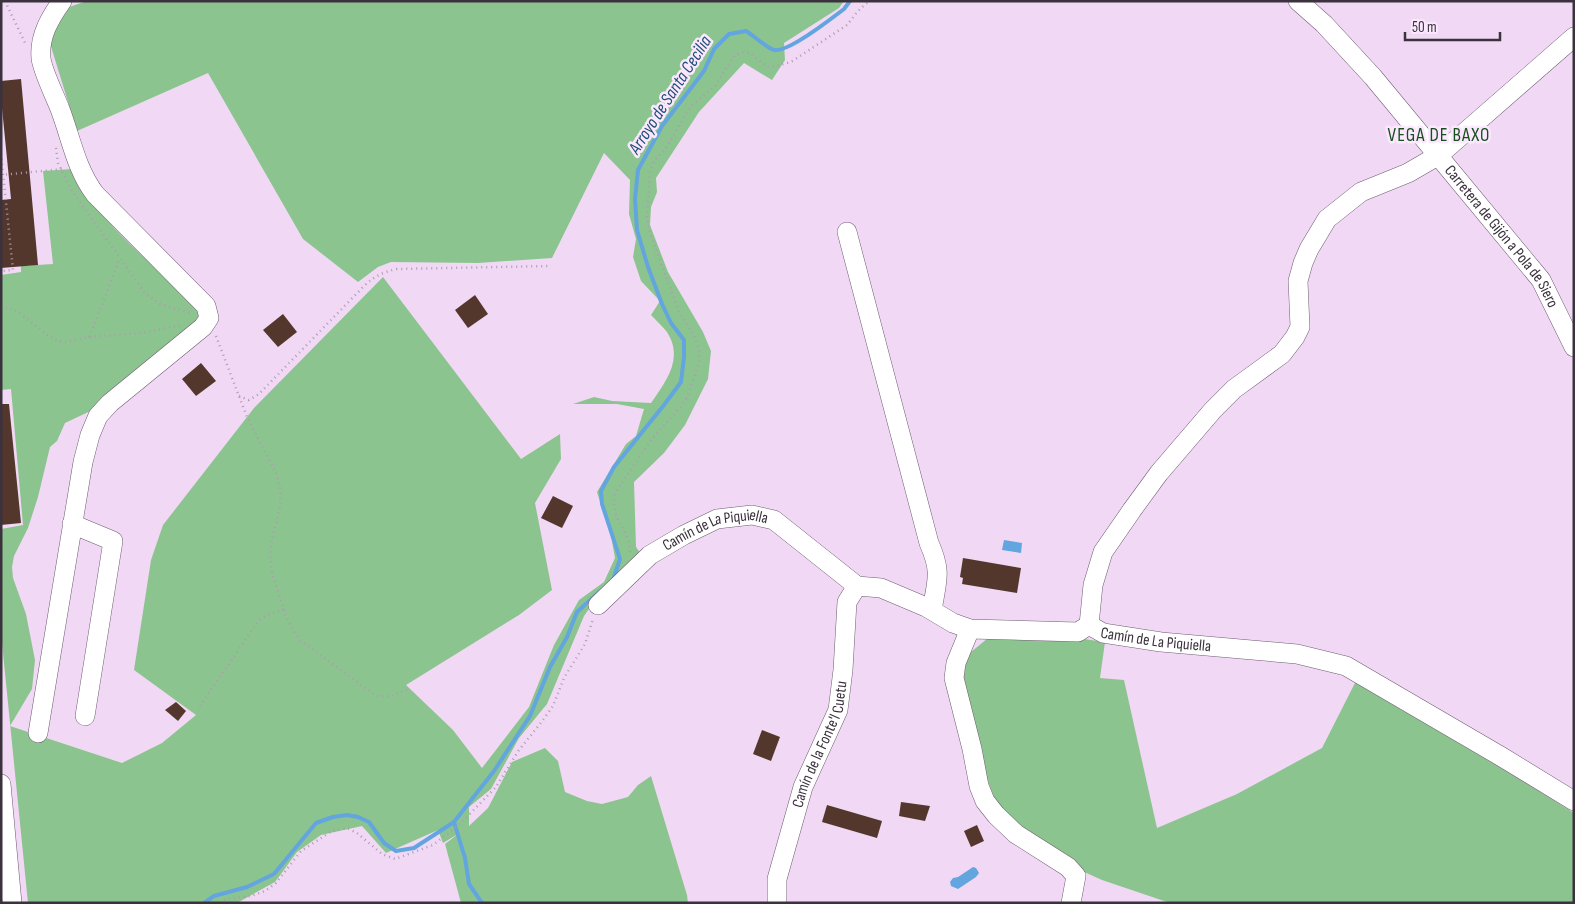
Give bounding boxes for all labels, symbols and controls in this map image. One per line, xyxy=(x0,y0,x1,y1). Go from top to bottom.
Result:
scale bar xyxy=(1405,10,1500,42)
text: 50 m xyxy=(1412,18,1437,37)
water label: Arroyo de Santa Cecilia xyxy=(623,31,716,159)
district label: VEGA DE BAXO xyxy=(1388,124,1490,147)
street label: Carretera de Gijón a Pola de Siero xyxy=(1440,161,1563,311)
street label: Camín de La Piquiella xyxy=(659,505,770,555)
street label: Camín de La Piquiella xyxy=(1099,623,1212,656)
street label: Camín de la Fonte'l Cuetu xyxy=(788,680,851,810)

